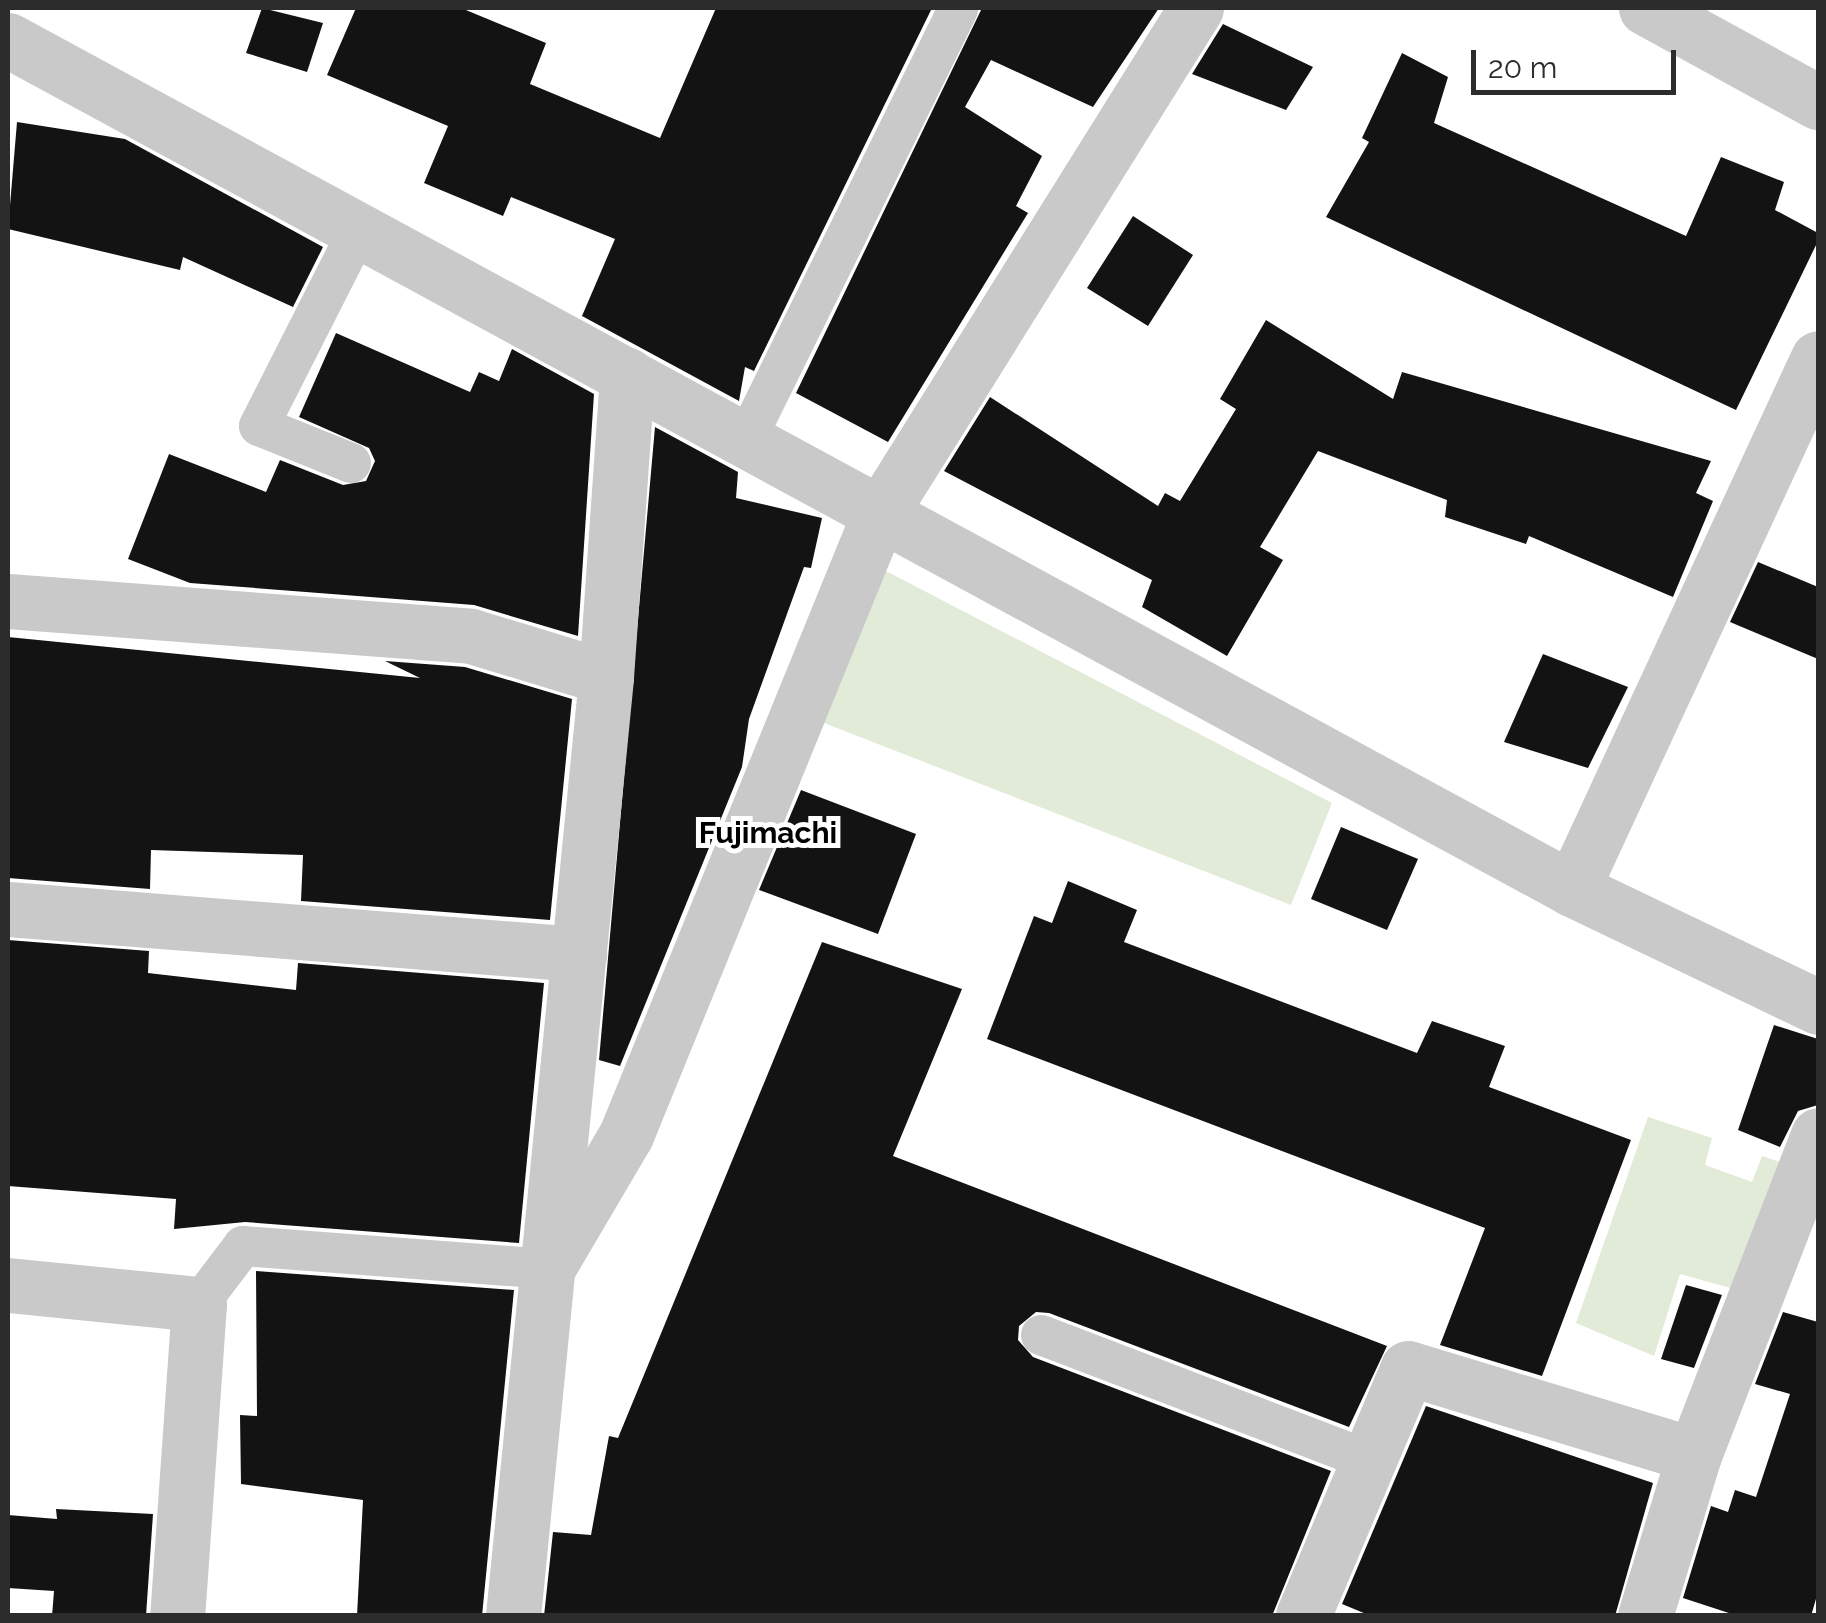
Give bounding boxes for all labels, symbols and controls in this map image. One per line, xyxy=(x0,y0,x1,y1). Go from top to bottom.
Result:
scale bar xyxy=(1476,30,1681,92)
text: 20 m xyxy=(1488,50,1557,85)
district label: Fujimachi xyxy=(699,815,837,851)

